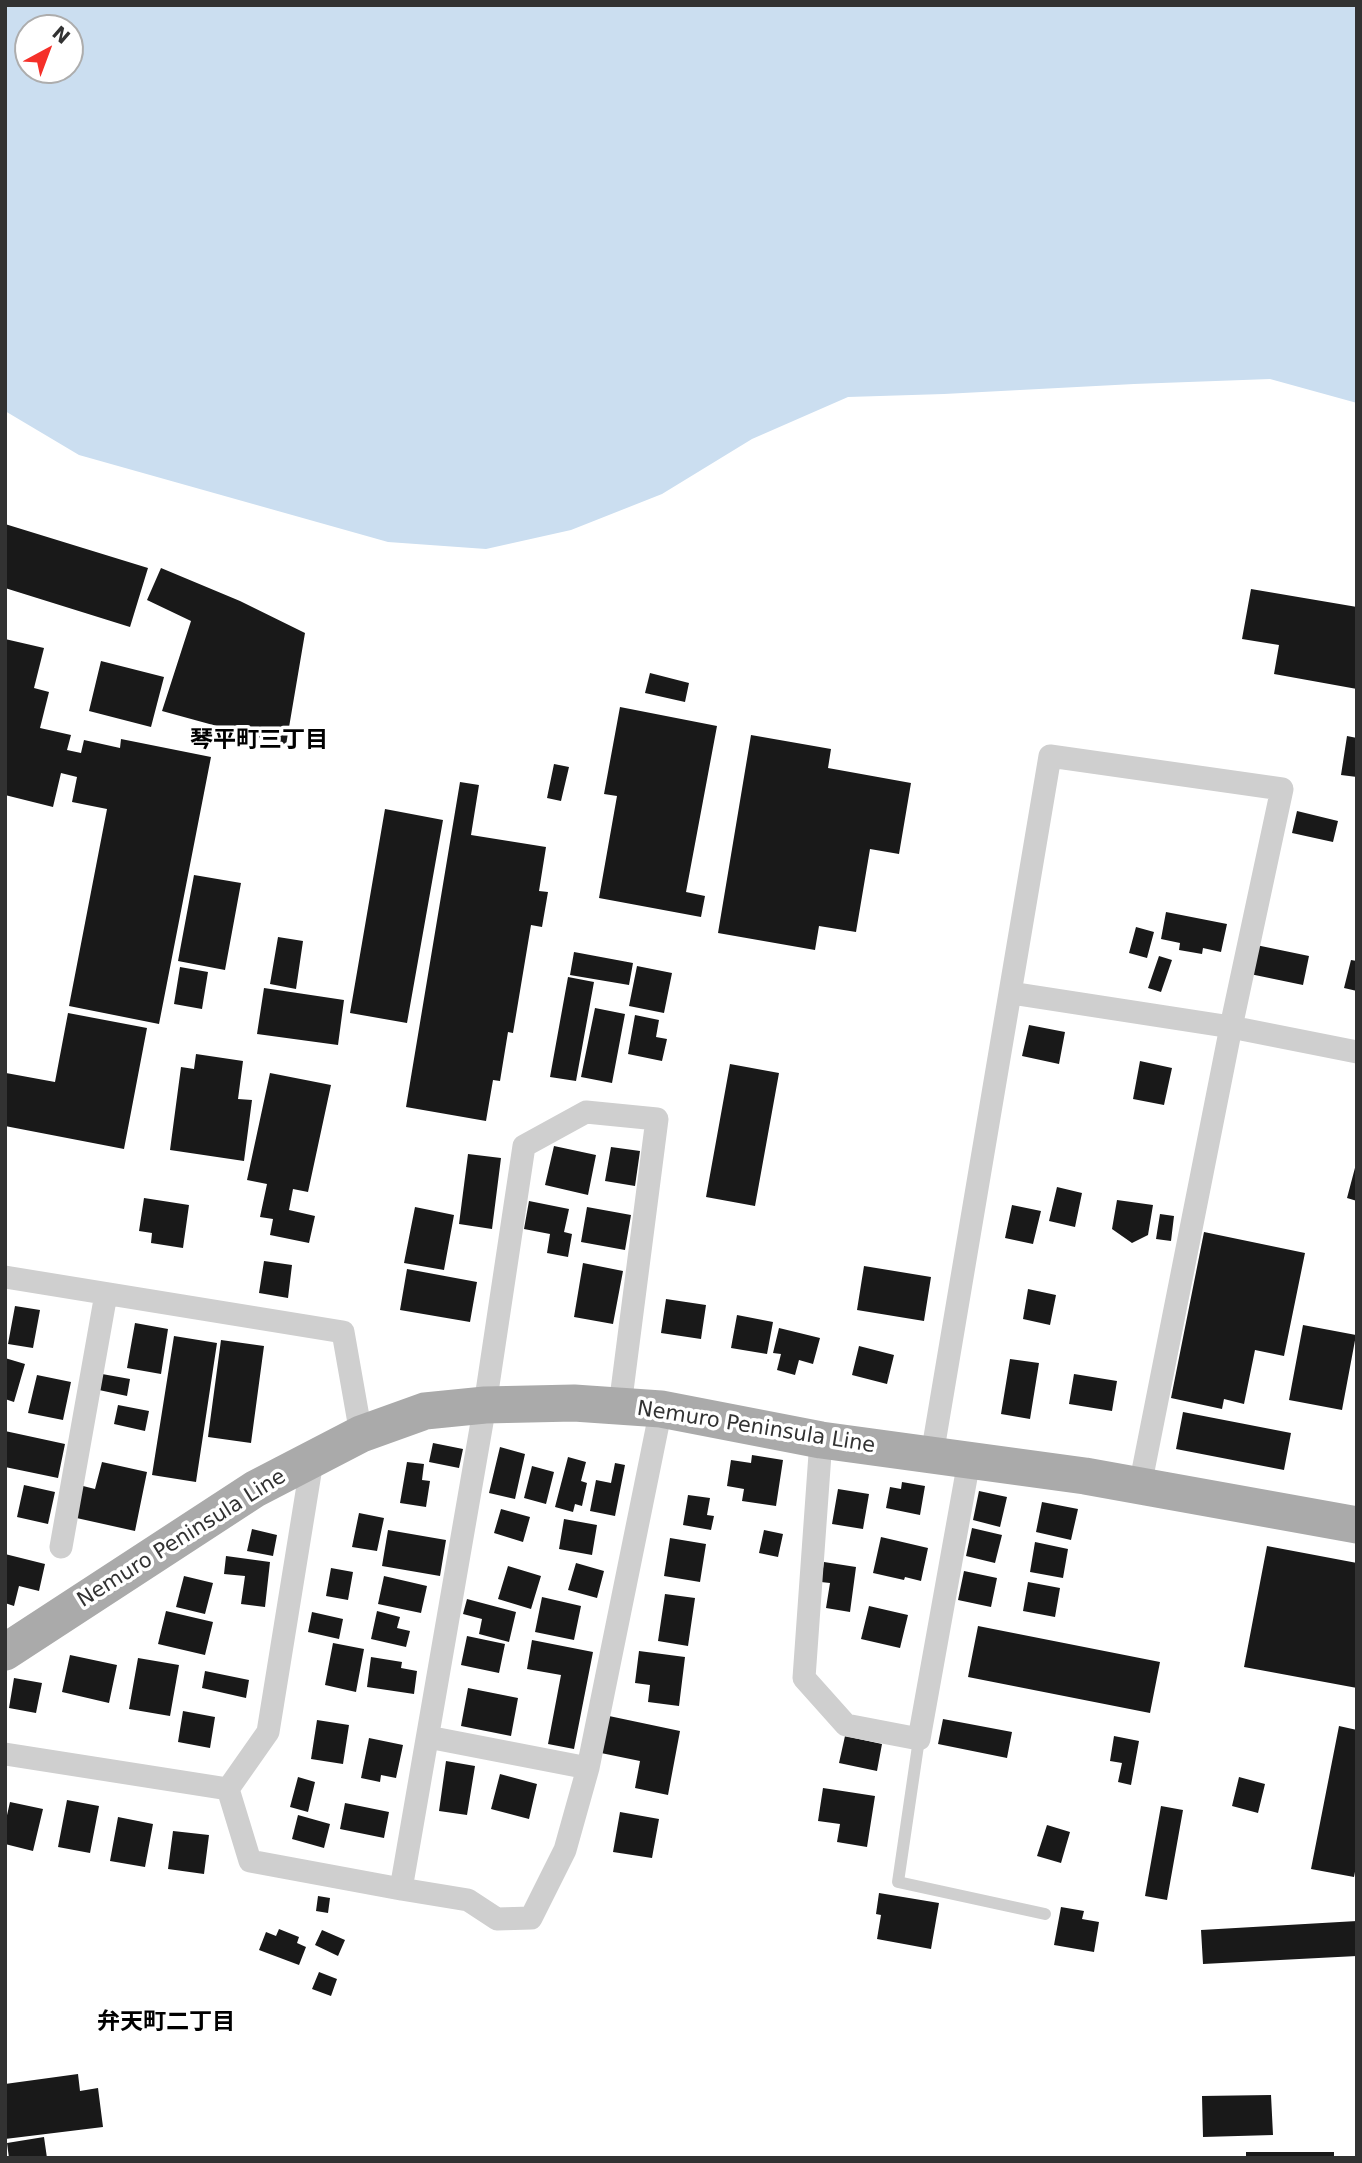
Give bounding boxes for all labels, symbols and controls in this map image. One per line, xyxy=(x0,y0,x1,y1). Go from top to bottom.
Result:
north arrow xyxy=(14,14,84,84)
text: N xyxy=(48,21,75,48)
district label: 琴平町三丁目 xyxy=(190,727,328,755)
street label: Nemuro Peninsula Line xyxy=(635,1397,877,1459)
street label: Nemuro Peninsula Line xyxy=(73,1465,291,1613)
district label: 弁天町二丁目 xyxy=(97,2009,235,2037)

